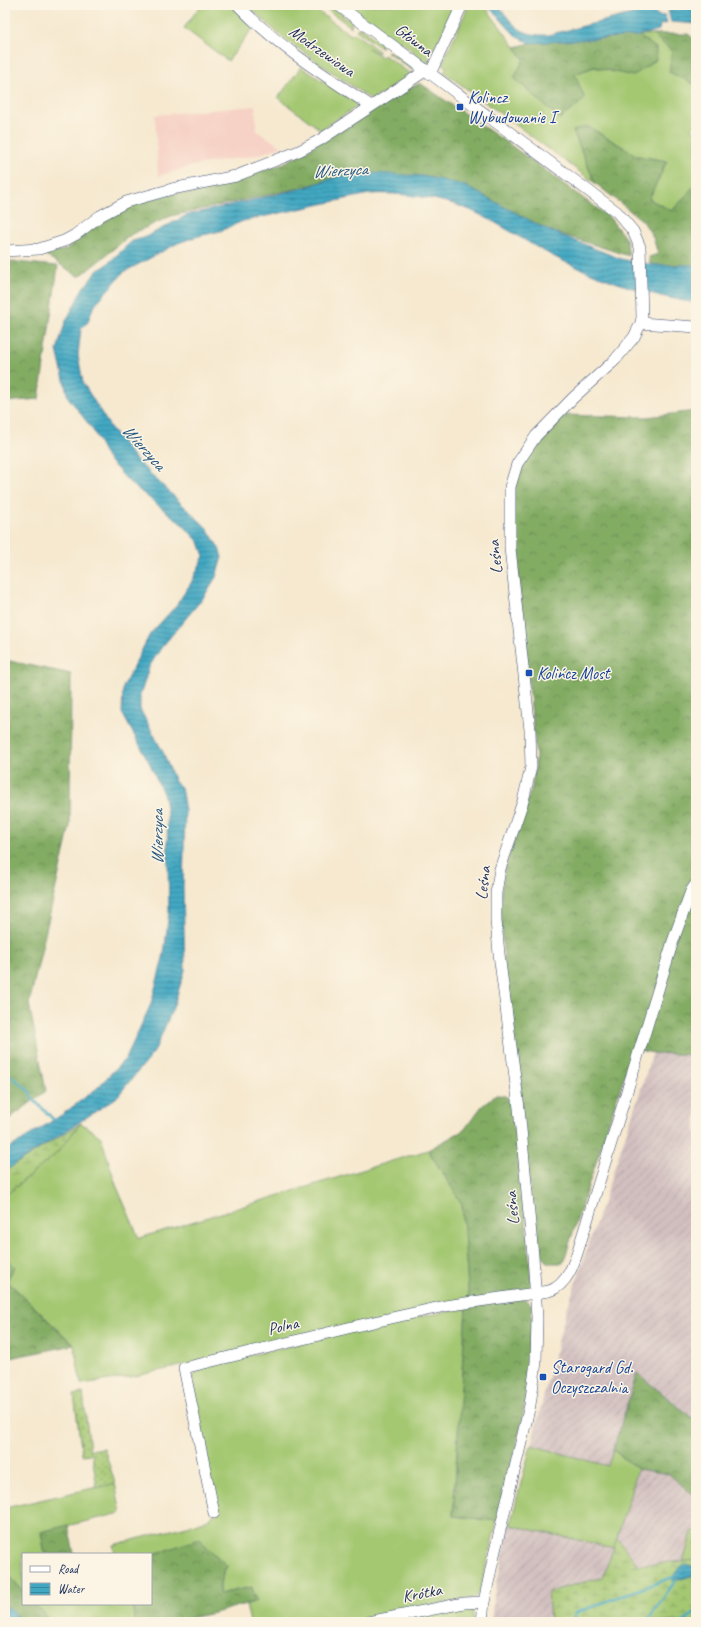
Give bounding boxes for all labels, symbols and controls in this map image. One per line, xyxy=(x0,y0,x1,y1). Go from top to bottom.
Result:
street label: Główna xyxy=(391,19,438,62)
street label: Modrzewiowa xyxy=(285,21,360,82)
place label: Kolincz Wybudowanie I xyxy=(468,87,560,128)
marker: Kolincz Wybudowanie I xyxy=(455,102,465,112)
water label: Wierzyca xyxy=(312,157,371,182)
water label: Wierzyca xyxy=(117,419,172,477)
street label: Leśna xyxy=(483,538,507,575)
place label: Kolińcz Most xyxy=(537,663,612,684)
marker: Kolińcz Most xyxy=(524,668,534,678)
water label: Wierzyca xyxy=(146,807,168,864)
street label: Leśna xyxy=(471,863,496,901)
street label: Leśna xyxy=(500,1189,524,1226)
street label: Polna xyxy=(266,1312,301,1340)
place label: Starogard Gd. Oczyszczalnia xyxy=(551,1357,634,1398)
marker: Starogard Gd. Oczyszczalnia xyxy=(538,1372,548,1382)
legend xyxy=(22,1553,152,1605)
text: Road xyxy=(58,1561,80,1577)
street label: Krótka xyxy=(400,1579,445,1607)
text: Water xyxy=(58,1581,86,1597)

